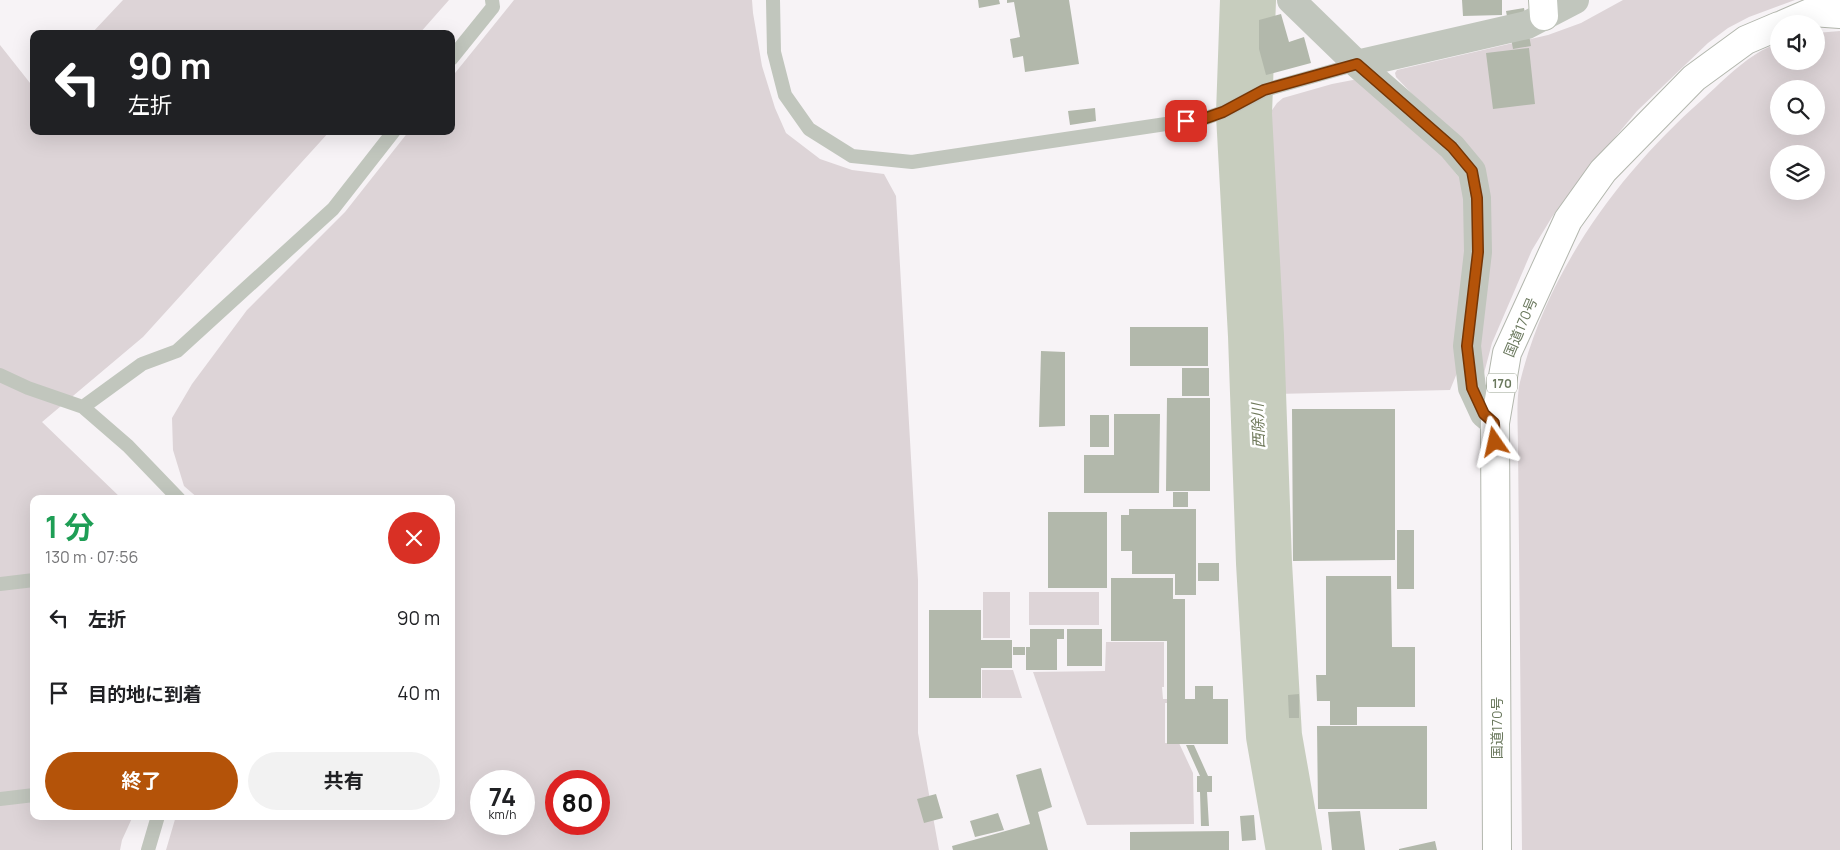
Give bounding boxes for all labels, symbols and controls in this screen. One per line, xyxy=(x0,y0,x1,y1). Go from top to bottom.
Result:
map controls xyxy=(1770,15,1825,200)
button: sound xyxy=(1770,15,1825,70)
text: 90 m xyxy=(128,42,211,90)
icon: left xyxy=(45,50,110,115)
button: search xyxy=(1770,80,1825,135)
text: 左折 xyxy=(128,90,172,120)
pin xyxy=(1165,100,1207,142)
icon: arrive xyxy=(1172,107,1200,135)
button: layers xyxy=(1770,145,1825,200)
street label: 国道170号 xyxy=(1499,294,1541,360)
road number: 170 xyxy=(1487,373,1517,392)
water label: 西除川 xyxy=(1247,401,1269,449)
position arrow xyxy=(1468,415,1520,467)
text: 1 分 xyxy=(45,506,94,547)
button: close xyxy=(388,512,440,564)
text: 130 m · 07:56 xyxy=(45,546,138,568)
icon: left xyxy=(45,604,73,632)
text: 90 m xyxy=(397,605,440,631)
text: 左折 xyxy=(88,606,126,632)
icon: arrive xyxy=(45,679,73,707)
text: 40 m xyxy=(397,680,440,706)
text: 目的地に到着 xyxy=(88,681,202,707)
street label: 国道170号 xyxy=(1487,696,1506,760)
button: 終了 xyxy=(45,752,238,810)
button: 共有 xyxy=(248,752,440,810)
speed limit sign: 80 xyxy=(545,770,610,835)
text: 74 xyxy=(489,779,516,814)
text: km/h xyxy=(489,806,516,823)

